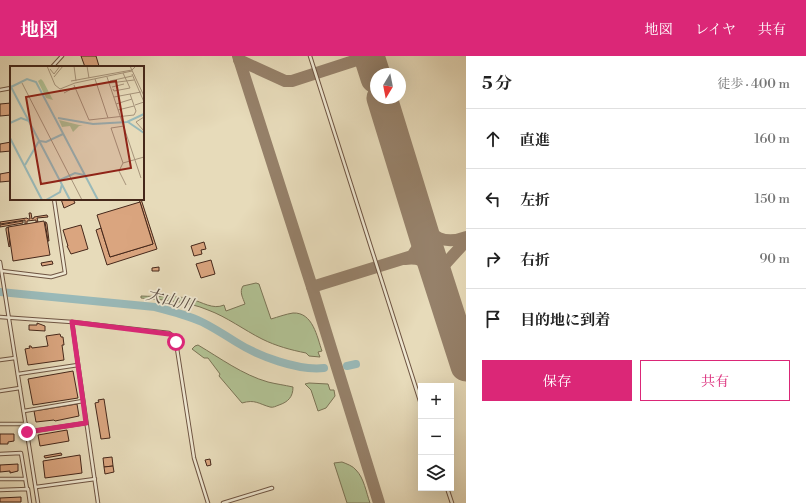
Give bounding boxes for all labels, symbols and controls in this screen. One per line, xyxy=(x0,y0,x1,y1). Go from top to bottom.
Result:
text: 地図 xyxy=(20,18,58,42)
text: 地図 xyxy=(645,21,673,39)
text: レイヤ xyxy=(695,21,736,39)
text: 共有 xyxy=(758,21,786,39)
inset map xyxy=(10,66,144,200)
north arrow xyxy=(370,68,406,104)
text: 5 分 xyxy=(482,73,512,95)
text: 徒歩 · 400 m xyxy=(717,76,790,92)
icon: ahead xyxy=(482,128,504,150)
text: 直進 xyxy=(520,131,550,150)
text: 160 m xyxy=(754,131,790,147)
icon: left xyxy=(482,188,504,210)
text: 左折 xyxy=(520,191,550,210)
text: 150 m xyxy=(755,191,790,207)
icon: right xyxy=(482,248,504,270)
text: 右折 xyxy=(520,251,550,270)
text: 90 m xyxy=(759,251,790,267)
water label: 大山川 xyxy=(144,284,197,316)
icon: arrive xyxy=(482,308,504,330)
text: 目的地に到着 xyxy=(520,311,610,330)
route start xyxy=(167,333,185,351)
button: 保存 xyxy=(482,360,632,401)
button: 共有 xyxy=(640,360,790,401)
map controls xyxy=(418,383,454,491)
button: + xyxy=(418,383,454,419)
button: − xyxy=(418,419,454,455)
route end xyxy=(18,423,36,441)
button: layers xyxy=(418,455,454,491)

